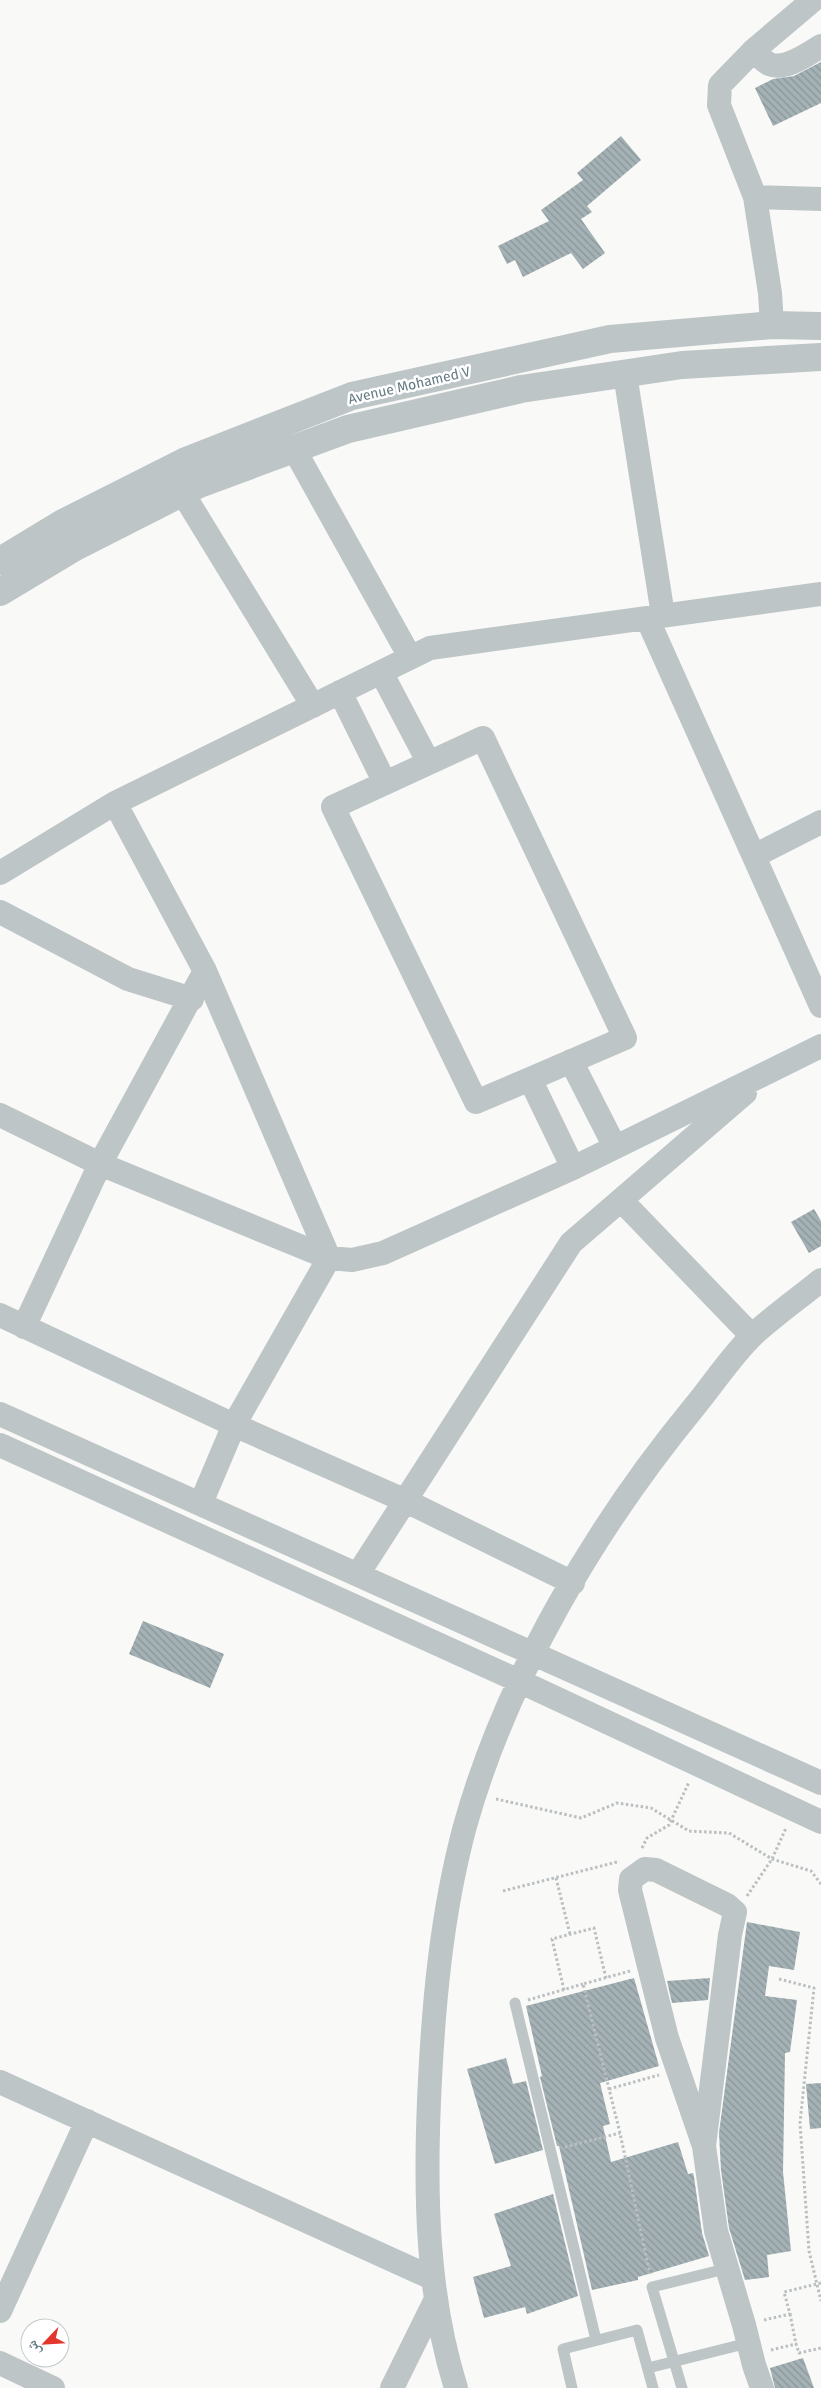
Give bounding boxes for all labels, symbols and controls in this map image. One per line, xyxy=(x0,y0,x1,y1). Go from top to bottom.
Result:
street label: Avenue Mohamed V xyxy=(347,363,472,408)
north arrow xyxy=(20,2318,70,2368)
text: ش xyxy=(23,2338,45,2359)

